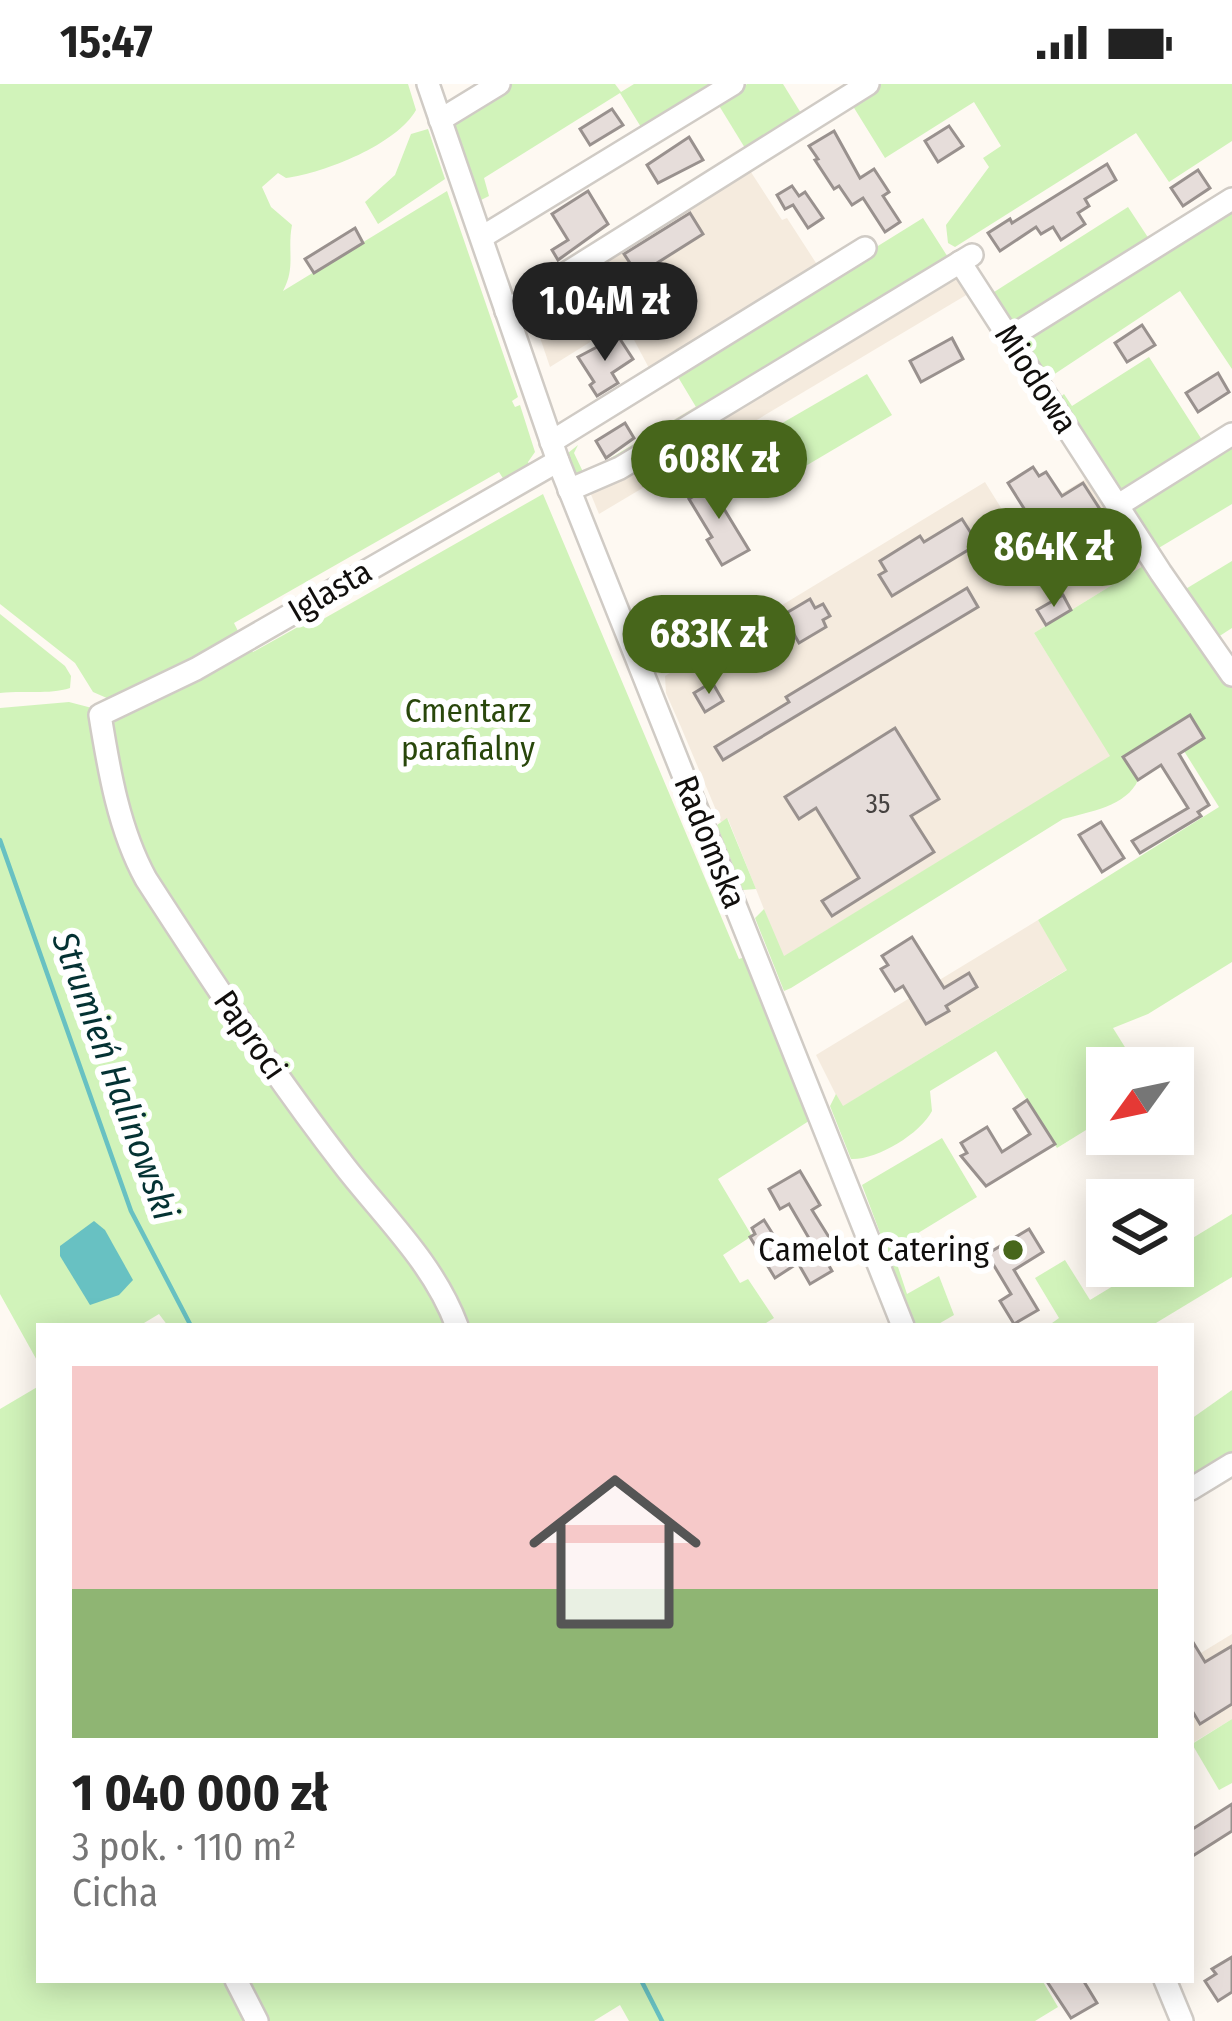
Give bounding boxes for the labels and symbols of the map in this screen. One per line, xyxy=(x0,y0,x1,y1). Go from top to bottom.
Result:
pin: 1.04M zł xyxy=(481,262,729,364)
street label: Miodowa xyxy=(986,317,1086,441)
pin: 608K zł xyxy=(608,420,830,522)
pin: 864K zł xyxy=(943,508,1165,610)
street label: Iglasta xyxy=(281,551,379,631)
pin: 683K zł xyxy=(598,595,820,697)
park label: Cmentarz parafialny xyxy=(401,691,535,769)
street label: Radomska xyxy=(665,770,755,914)
house number: 35 xyxy=(866,788,890,820)
water label: Strumień Halinowski xyxy=(42,925,188,1226)
street label: Paproci xyxy=(205,983,295,1087)
north arrow xyxy=(1086,1047,1194,1155)
place label: Camelot Catering xyxy=(758,1230,989,1270)
marker: Camelot Catering xyxy=(1000,1237,1026,1263)

